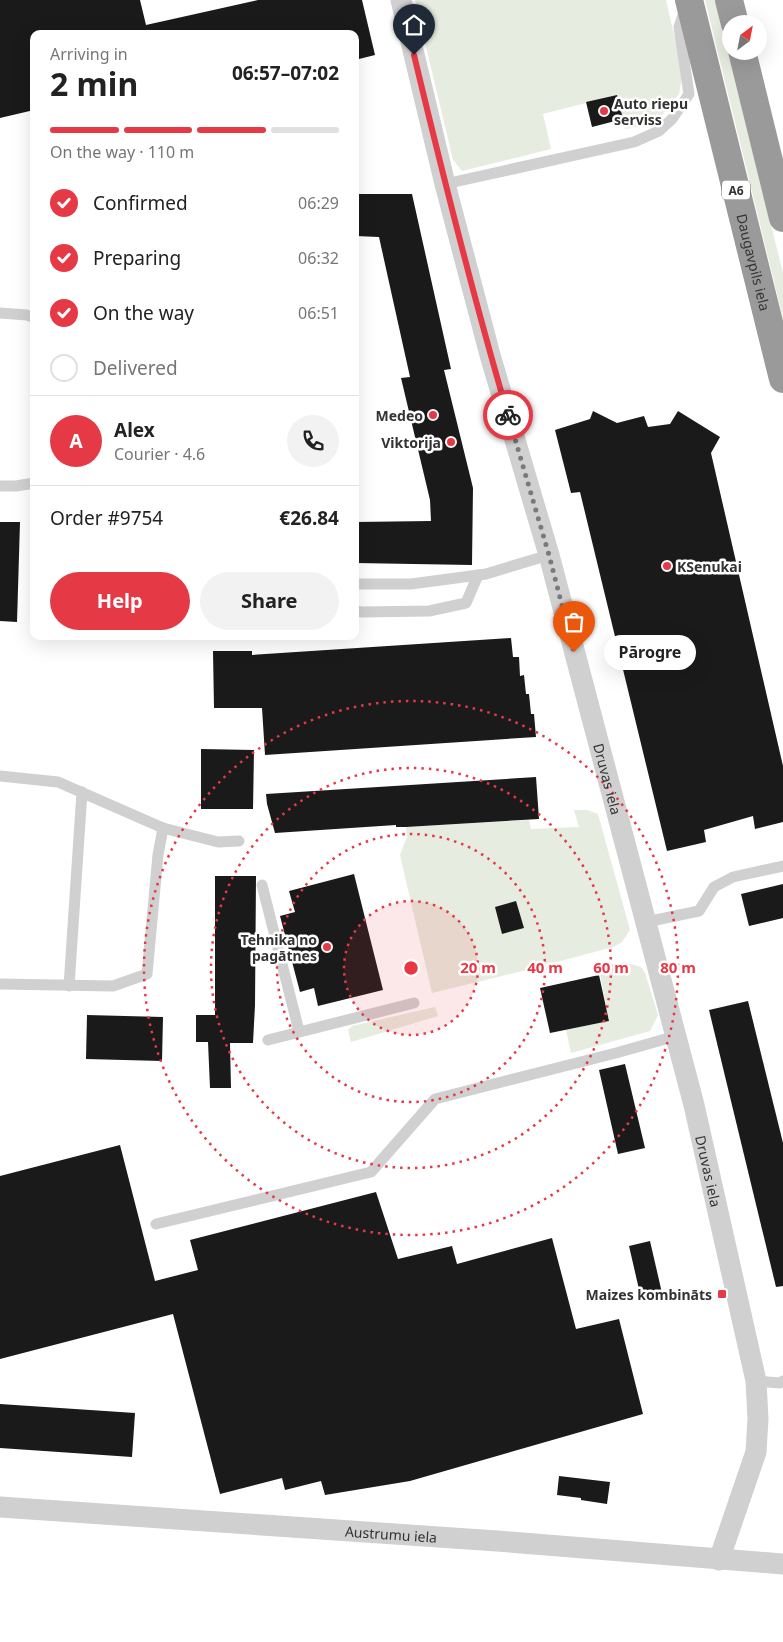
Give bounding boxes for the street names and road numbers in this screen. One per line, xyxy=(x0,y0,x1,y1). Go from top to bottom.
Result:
road number: A6 xyxy=(722,180,750,200)
street label: Daugavpils iela xyxy=(733,211,775,313)
street label: Druvas iela xyxy=(590,741,627,817)
street label: Druvas iela xyxy=(692,1133,726,1209)
street label: Austrumu iela xyxy=(344,1521,438,1546)

